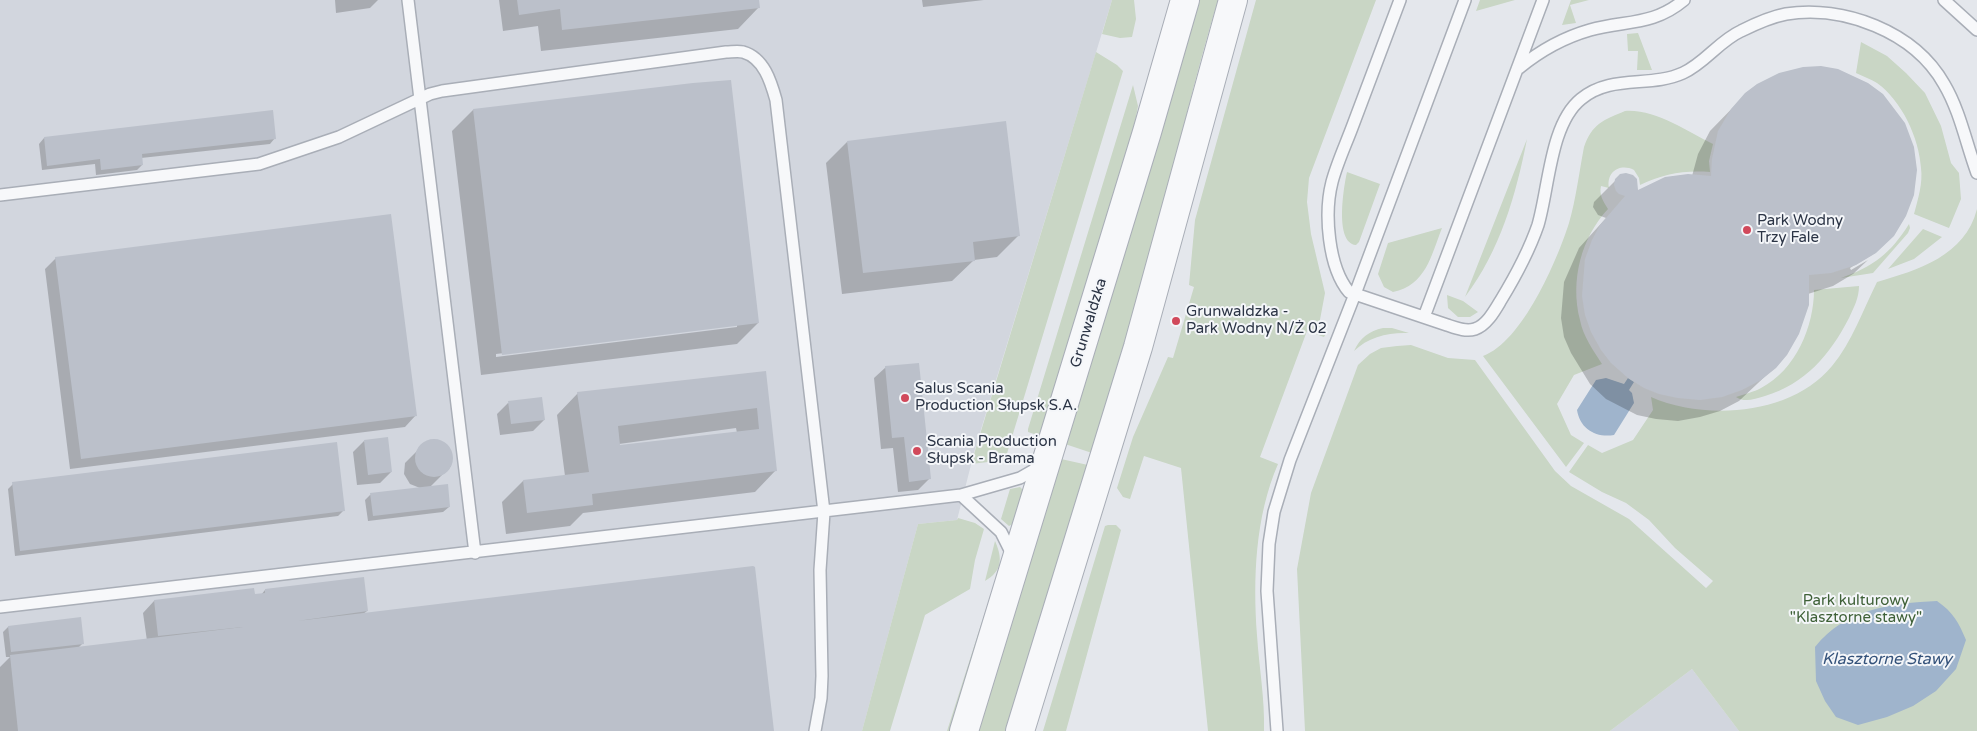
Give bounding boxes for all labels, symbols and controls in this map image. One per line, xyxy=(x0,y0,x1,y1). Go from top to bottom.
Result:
place label: Park Wodny Trzy Fale xyxy=(1757,212,1843,247)
marker: Park Wodny Trzy Fale xyxy=(1741,224,1753,236)
street label: Grunwaldzka xyxy=(1067,276,1111,370)
place label: Grunwaldzka - Park Wodny N/Ż 02 xyxy=(1186,303,1327,338)
marker: Grunwaldzka - Park Wodny N/Ż 02 xyxy=(1170,315,1182,327)
place label: Salus Scania Production Słupsk S.A. xyxy=(915,380,1077,415)
marker: Salus Scania Production Słupsk S.A. xyxy=(899,392,911,404)
place label: Scania Production Słupsk - Brama xyxy=(927,433,1057,468)
marker: Scania Production Słupsk - Brama xyxy=(911,445,923,457)
park label: Park kulturowy "Klasztorne stawy" xyxy=(1790,592,1922,627)
water label: Klasztorne Stawy xyxy=(1822,650,1952,670)

